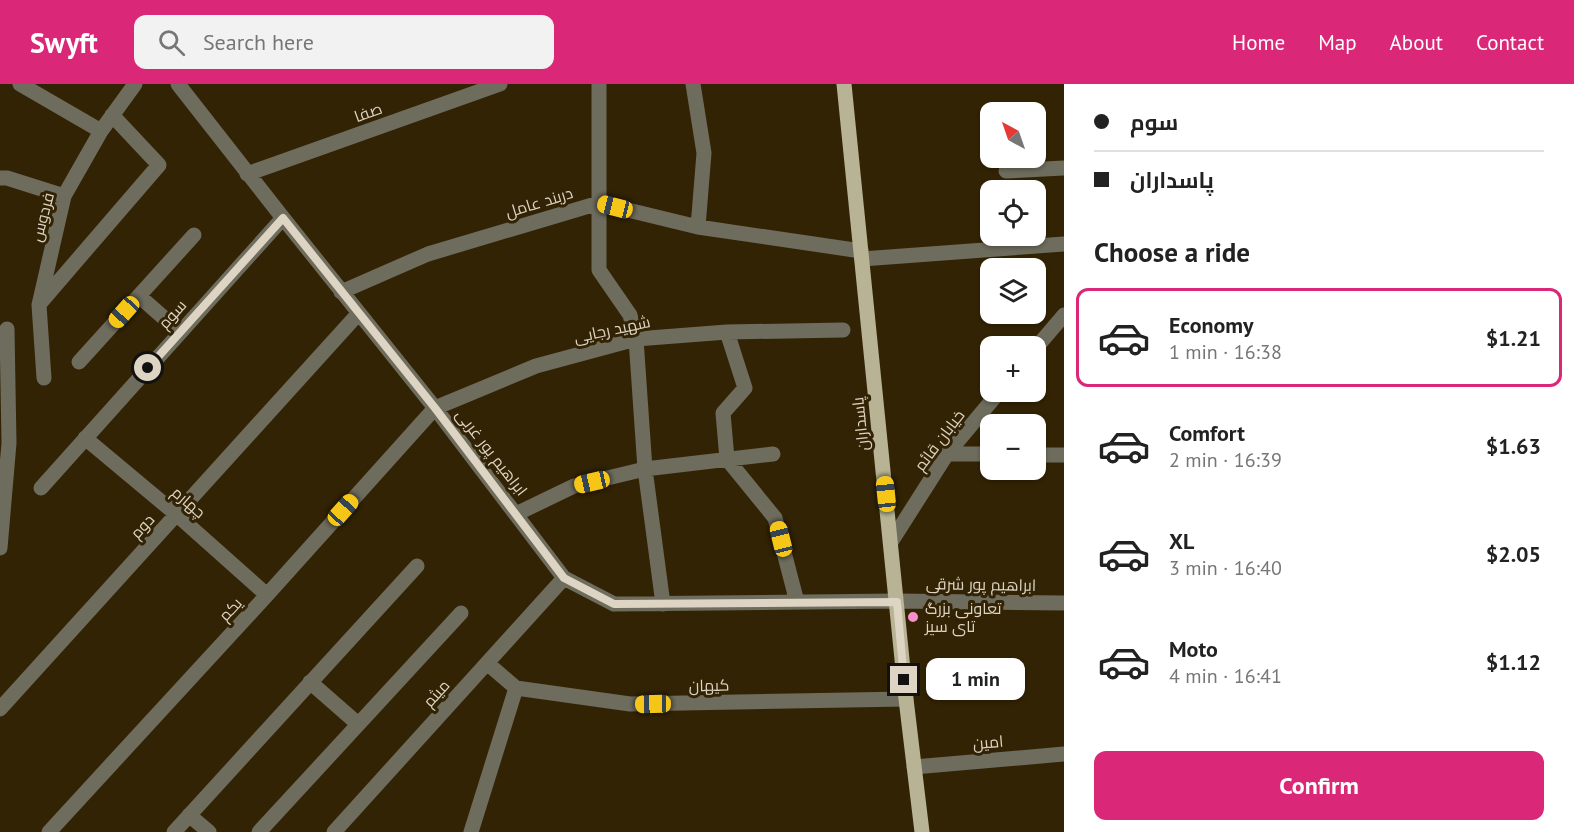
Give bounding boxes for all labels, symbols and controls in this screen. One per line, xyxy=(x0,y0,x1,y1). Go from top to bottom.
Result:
search box xyxy=(134,15,554,69)
text: Swyft xyxy=(30,24,98,61)
icon: search xyxy=(155,26,188,59)
text: Search here xyxy=(203,28,314,56)
text: Home xyxy=(1232,29,1285,56)
text: Map xyxy=(1318,29,1357,56)
text: About xyxy=(1390,29,1443,56)
text: Contact xyxy=(1476,29,1544,56)
street label: صفا xyxy=(351,98,385,126)
north arrow xyxy=(980,102,1046,168)
map controls xyxy=(980,102,1046,480)
text: سوم xyxy=(1130,108,1178,136)
text: پاسداران xyxy=(1130,166,1214,194)
button: locate xyxy=(980,180,1046,246)
street label: دربند عامل xyxy=(503,182,575,223)
street label: فردوس xyxy=(26,190,59,244)
car xyxy=(595,194,635,220)
text: Choose a ride xyxy=(1094,235,1250,269)
button: layers xyxy=(980,258,1046,324)
car xyxy=(105,293,143,331)
street label: سوم xyxy=(154,295,192,334)
street label: شهید رجایی xyxy=(572,311,652,348)
icon: car xyxy=(1097,311,1151,365)
text: Economy xyxy=(1169,311,1253,339)
text: $1.21 xyxy=(1486,324,1541,352)
button: + xyxy=(980,336,1046,402)
text: 1 min · 16:38 xyxy=(1169,339,1282,365)
route start xyxy=(134,354,161,381)
street label: پاسداران xyxy=(847,395,875,452)
street label: ابراهیم پور غربی xyxy=(450,405,532,501)
street label: خیابان قائم xyxy=(910,405,970,476)
button: − xyxy=(980,414,1046,480)
icon: car xyxy=(1097,419,1151,473)
text: Comfort xyxy=(1169,419,1245,447)
text: $1.63 xyxy=(1486,432,1541,460)
text: 2 min · 16:39 xyxy=(1169,447,1282,473)
car xyxy=(572,469,612,495)
car xyxy=(875,475,897,513)
street label: چهارم xyxy=(167,482,210,524)
car xyxy=(324,491,362,529)
street label: دوم xyxy=(126,509,160,544)
car xyxy=(768,519,794,559)
icon: car xyxy=(1097,527,1151,581)
text: XL xyxy=(1169,527,1194,555)
text: $2.05 xyxy=(1486,540,1541,568)
text: 3 min · 16:40 xyxy=(1169,555,1282,581)
street label: ابراهیم پور شرقی xyxy=(926,573,1036,597)
street label: یکم xyxy=(214,592,248,626)
place label: تعاونی بزرگ تای سیز xyxy=(924,598,1002,637)
marker: تعاونی بزرگ تای سیز xyxy=(906,610,920,624)
icon: car xyxy=(1097,635,1151,689)
text: Moto xyxy=(1169,635,1218,663)
text: $1.12 xyxy=(1486,648,1541,676)
callout: 1 min xyxy=(925,659,1024,701)
text: 4 min · 16:41 xyxy=(1169,663,1282,689)
route end xyxy=(890,666,917,693)
text: 1 min xyxy=(951,666,1000,692)
street label: میثم xyxy=(418,675,455,712)
street label: کیهان xyxy=(689,675,730,696)
car xyxy=(635,695,671,713)
street label: امین xyxy=(972,731,1004,754)
button: Confirm xyxy=(1094,751,1544,820)

